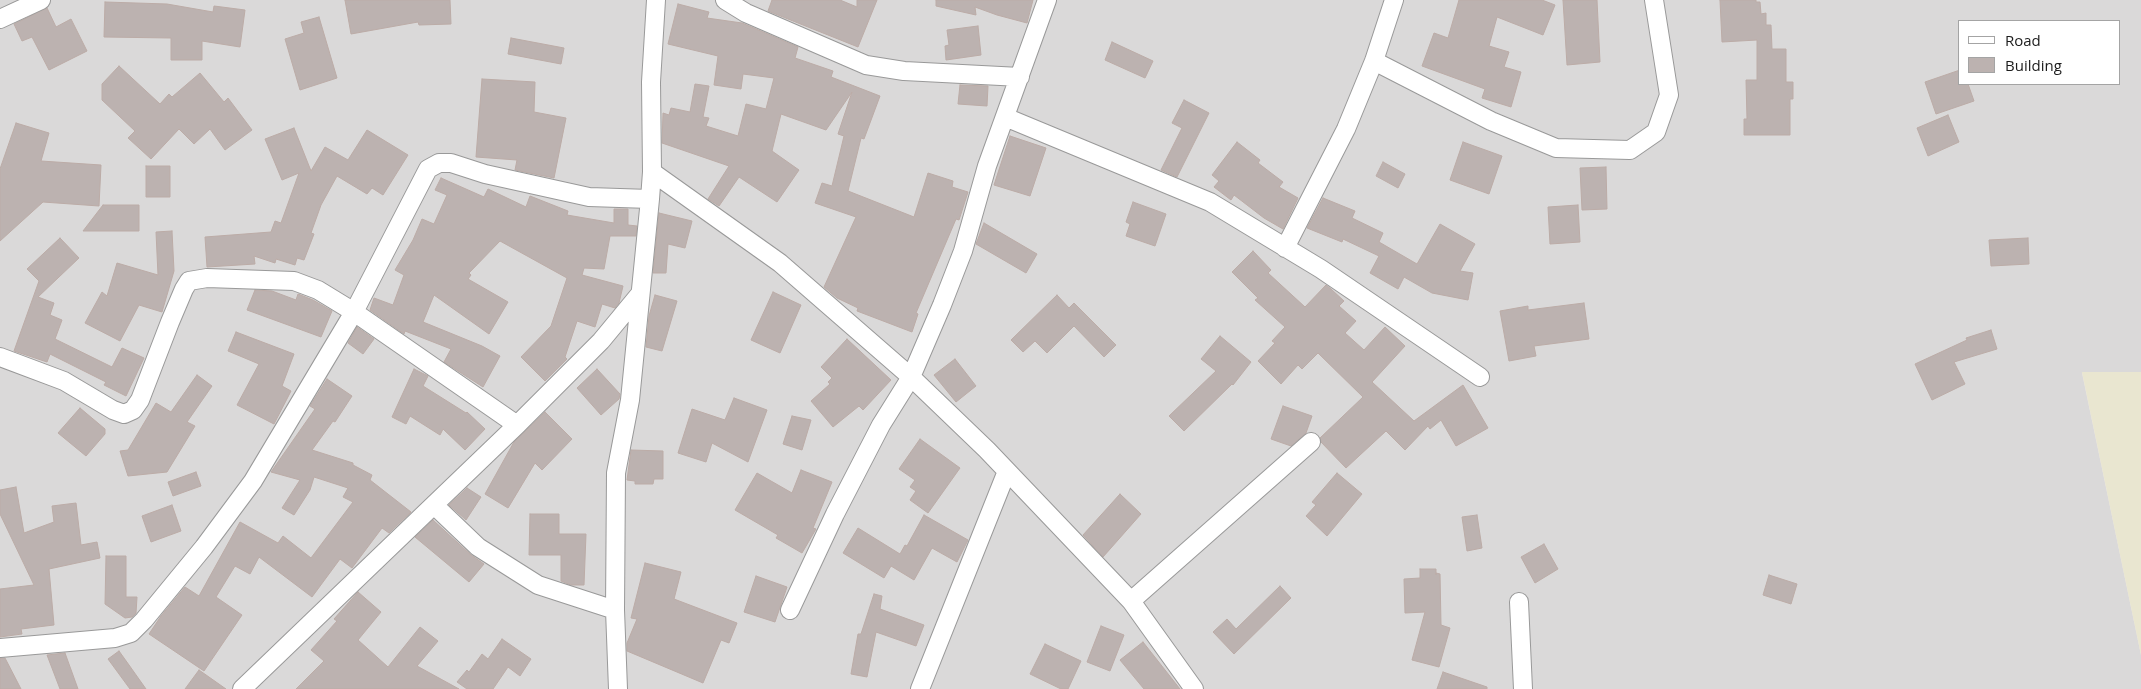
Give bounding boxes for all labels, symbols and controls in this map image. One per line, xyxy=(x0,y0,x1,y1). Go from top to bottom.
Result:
legend xyxy=(1958,20,2121,85)
text: Road xyxy=(2005,30,2041,50)
text: Building xyxy=(2005,55,2062,75)

